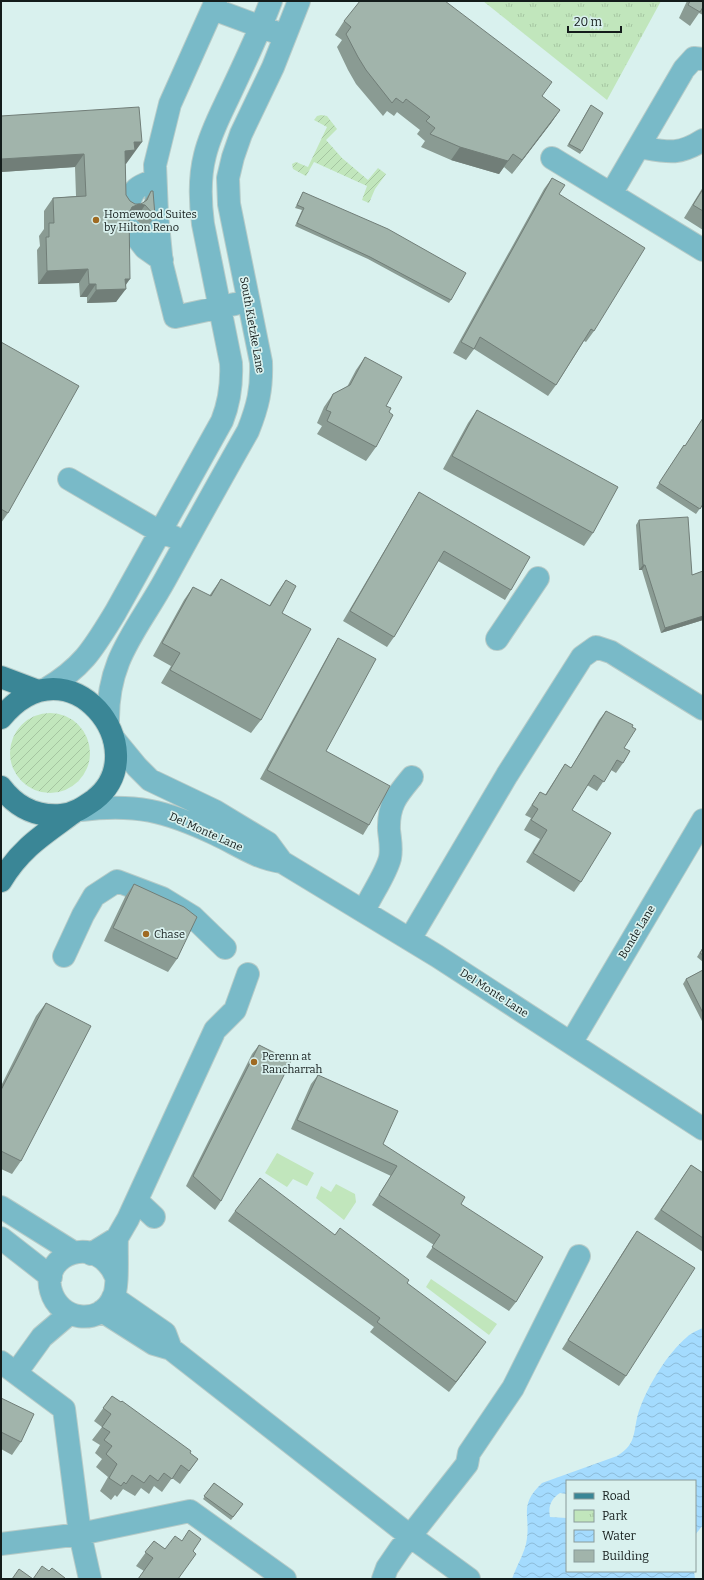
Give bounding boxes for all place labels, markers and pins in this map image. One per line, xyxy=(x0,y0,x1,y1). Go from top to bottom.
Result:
place label: Homewood Suites by Hilton Reno xyxy=(104,208,197,234)
marker: Homewood Suites by Hilton Reno xyxy=(91,215,101,225)
place label: Chase xyxy=(154,928,185,941)
marker: Chase xyxy=(141,929,151,939)
place label: Perenn at Rancharrah xyxy=(262,1050,323,1076)
marker: Perenn at Rancharrah xyxy=(249,1057,259,1067)

